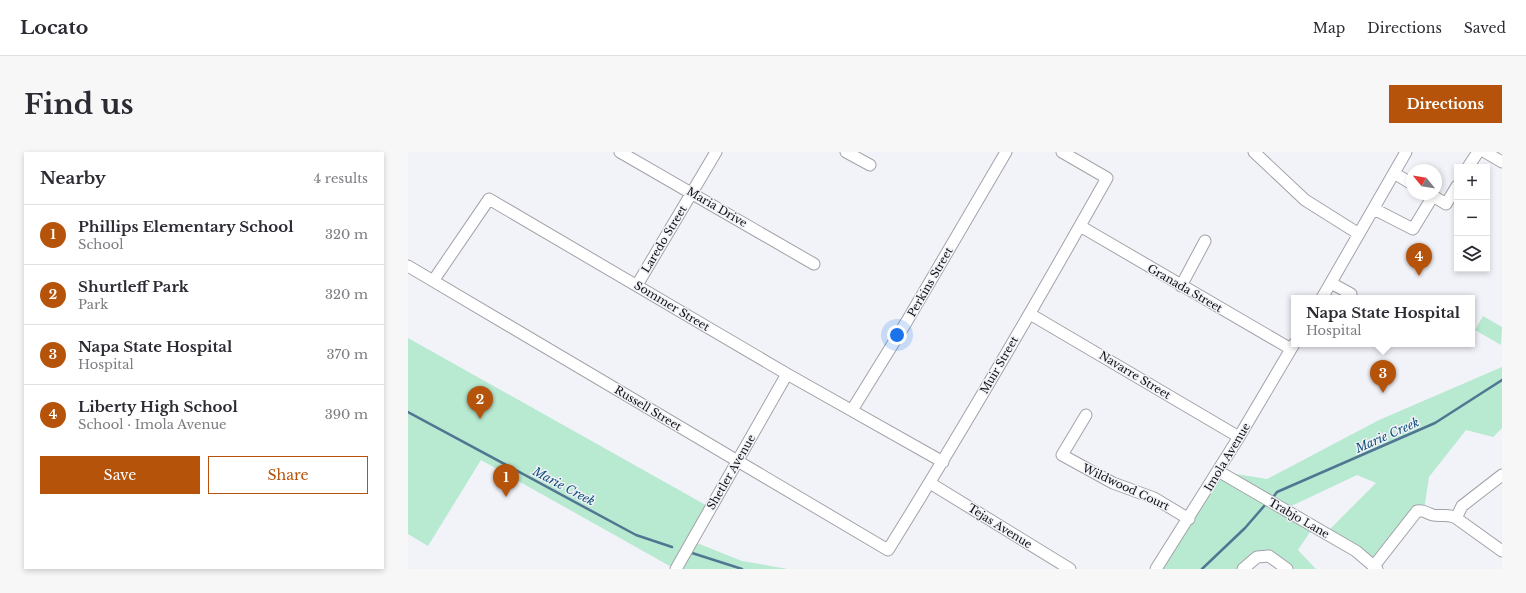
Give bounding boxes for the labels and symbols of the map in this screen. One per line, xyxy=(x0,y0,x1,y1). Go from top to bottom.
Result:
north arrow xyxy=(1406,164,1442,200)
street label: Maria Drive xyxy=(684,184,750,230)
street label: Laredo Street xyxy=(638,202,690,275)
pin: 4 xyxy=(1406,243,1432,276)
street label: Perkins Street xyxy=(904,244,956,319)
street label: Granada Street xyxy=(1145,261,1226,316)
street label: Sommer Street xyxy=(632,278,713,334)
your location xyxy=(887,325,907,345)
street label: Muir Street xyxy=(977,333,1022,396)
street label: Navarre Street xyxy=(1097,348,1174,402)
pin: 3 xyxy=(1370,360,1396,393)
street label: Russell Street xyxy=(612,382,685,434)
pin: 2 xyxy=(467,386,493,419)
water label: Marie Creek xyxy=(1352,414,1421,456)
street label: Imola Avenue xyxy=(1201,420,1253,494)
street label: Shetler Avenue xyxy=(704,432,758,512)
street label: Wildwood Court xyxy=(1079,460,1173,514)
water label: Marie Creek xyxy=(529,463,598,509)
pin: 1 xyxy=(493,464,519,497)
street label: Trabjo Lane xyxy=(1266,495,1332,541)
street label: Tejas Avenue xyxy=(965,501,1035,551)

